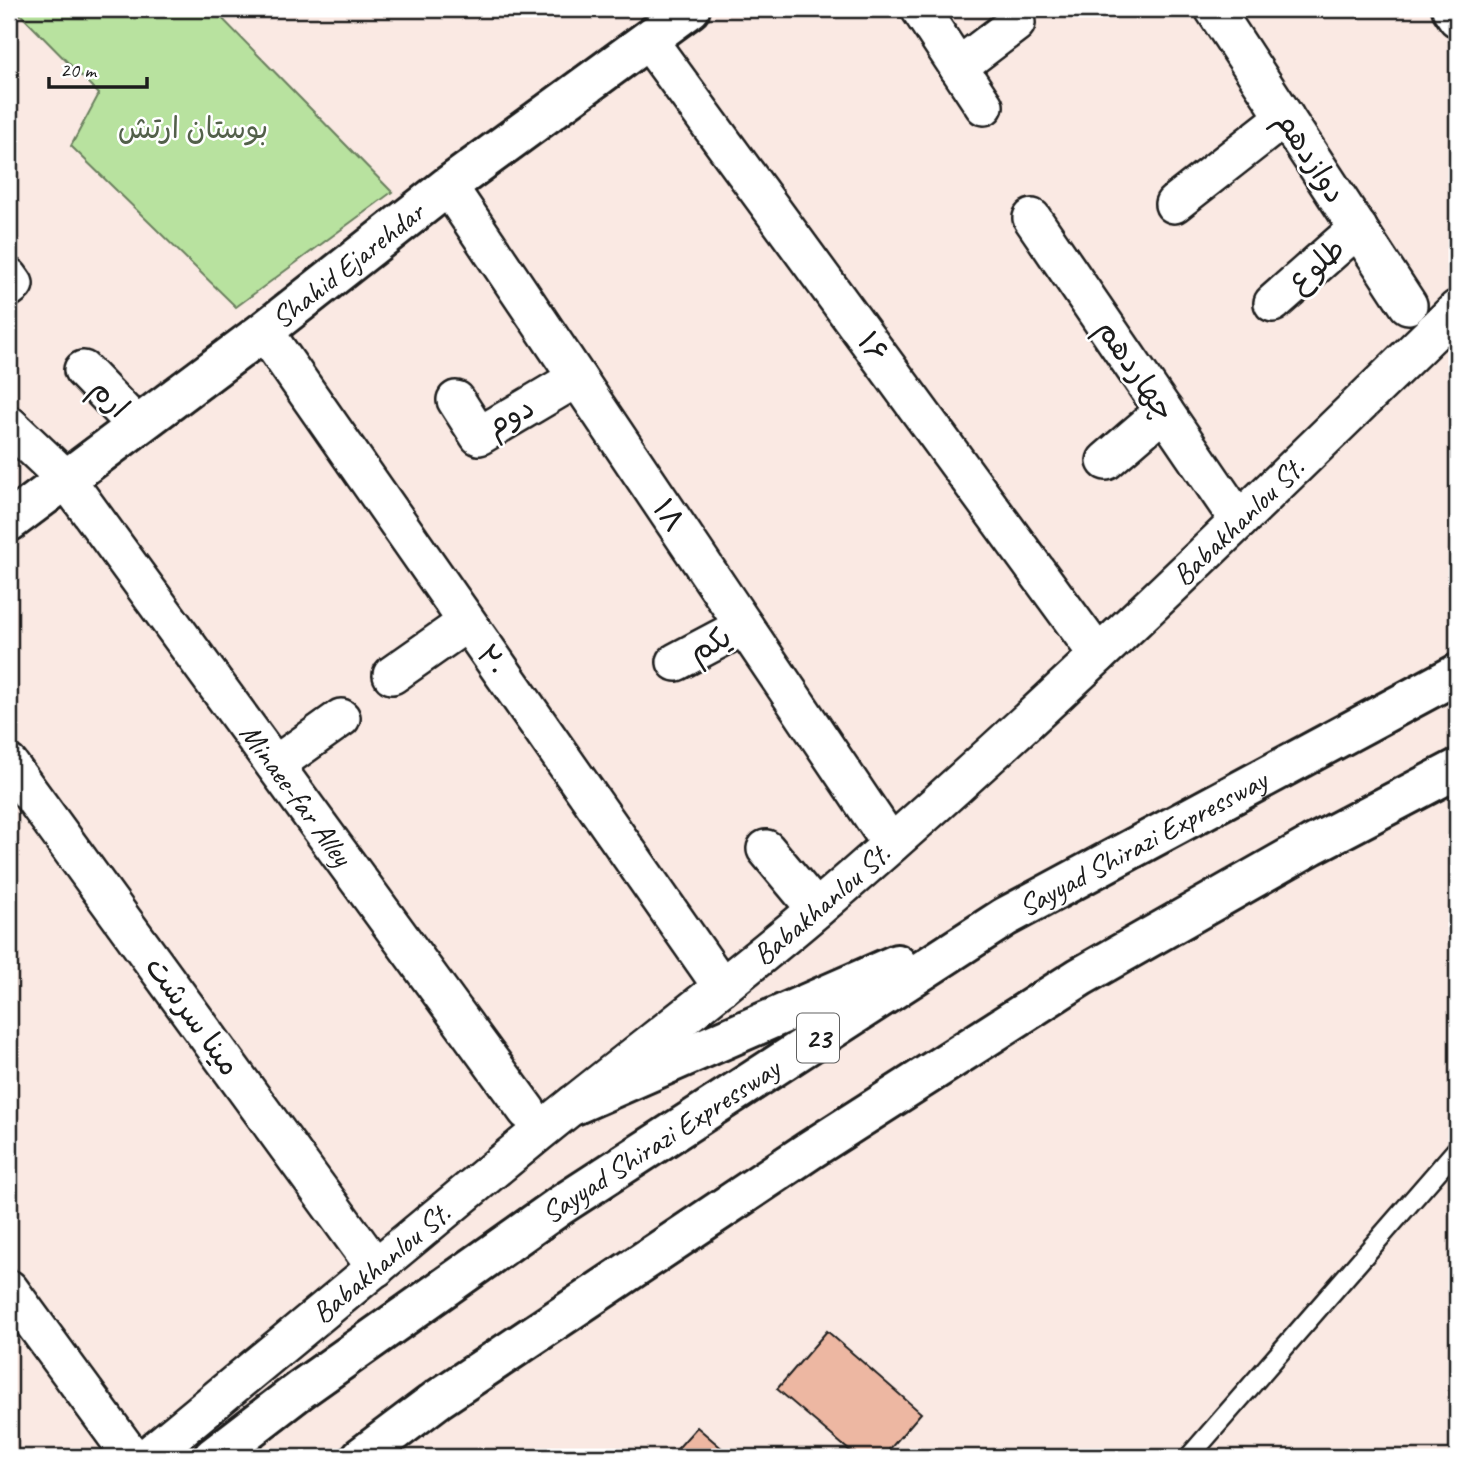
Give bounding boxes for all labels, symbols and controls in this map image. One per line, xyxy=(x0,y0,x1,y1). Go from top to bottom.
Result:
scale bar xyxy=(49,46,147,90)
text: 20 m xyxy=(60,57,98,83)
street label: دوازدهم xyxy=(1264,104,1355,212)
park label: بوستان ارتش xyxy=(118,109,268,147)
street label: Shahid Ejarehdar xyxy=(264,192,433,337)
street label: طلوع xyxy=(1279,230,1354,302)
street label: چهاردهم xyxy=(1086,312,1184,430)
street label: ۱۶ xyxy=(849,324,897,370)
street label: ارم xyxy=(80,370,138,428)
street label: دوم xyxy=(480,388,542,448)
street label: Babakhanlou St. xyxy=(1164,449,1312,594)
street label: ۱۸ xyxy=(644,491,694,539)
street label: یکم xyxy=(682,617,739,673)
street label: ۲۰ xyxy=(468,637,516,683)
street label: Minaee-far Alley xyxy=(232,716,362,875)
street label: Sayyad Shirazi Expressway xyxy=(1012,760,1276,925)
street label: Babakhanlou St. xyxy=(745,835,898,974)
street label: مینا سرشت xyxy=(137,949,249,1083)
road number: 23 xyxy=(797,1014,839,1062)
street label: Sayyad Shirazi Expressway xyxy=(534,1048,789,1232)
street label: Babakhanlou St. xyxy=(304,1195,458,1332)

